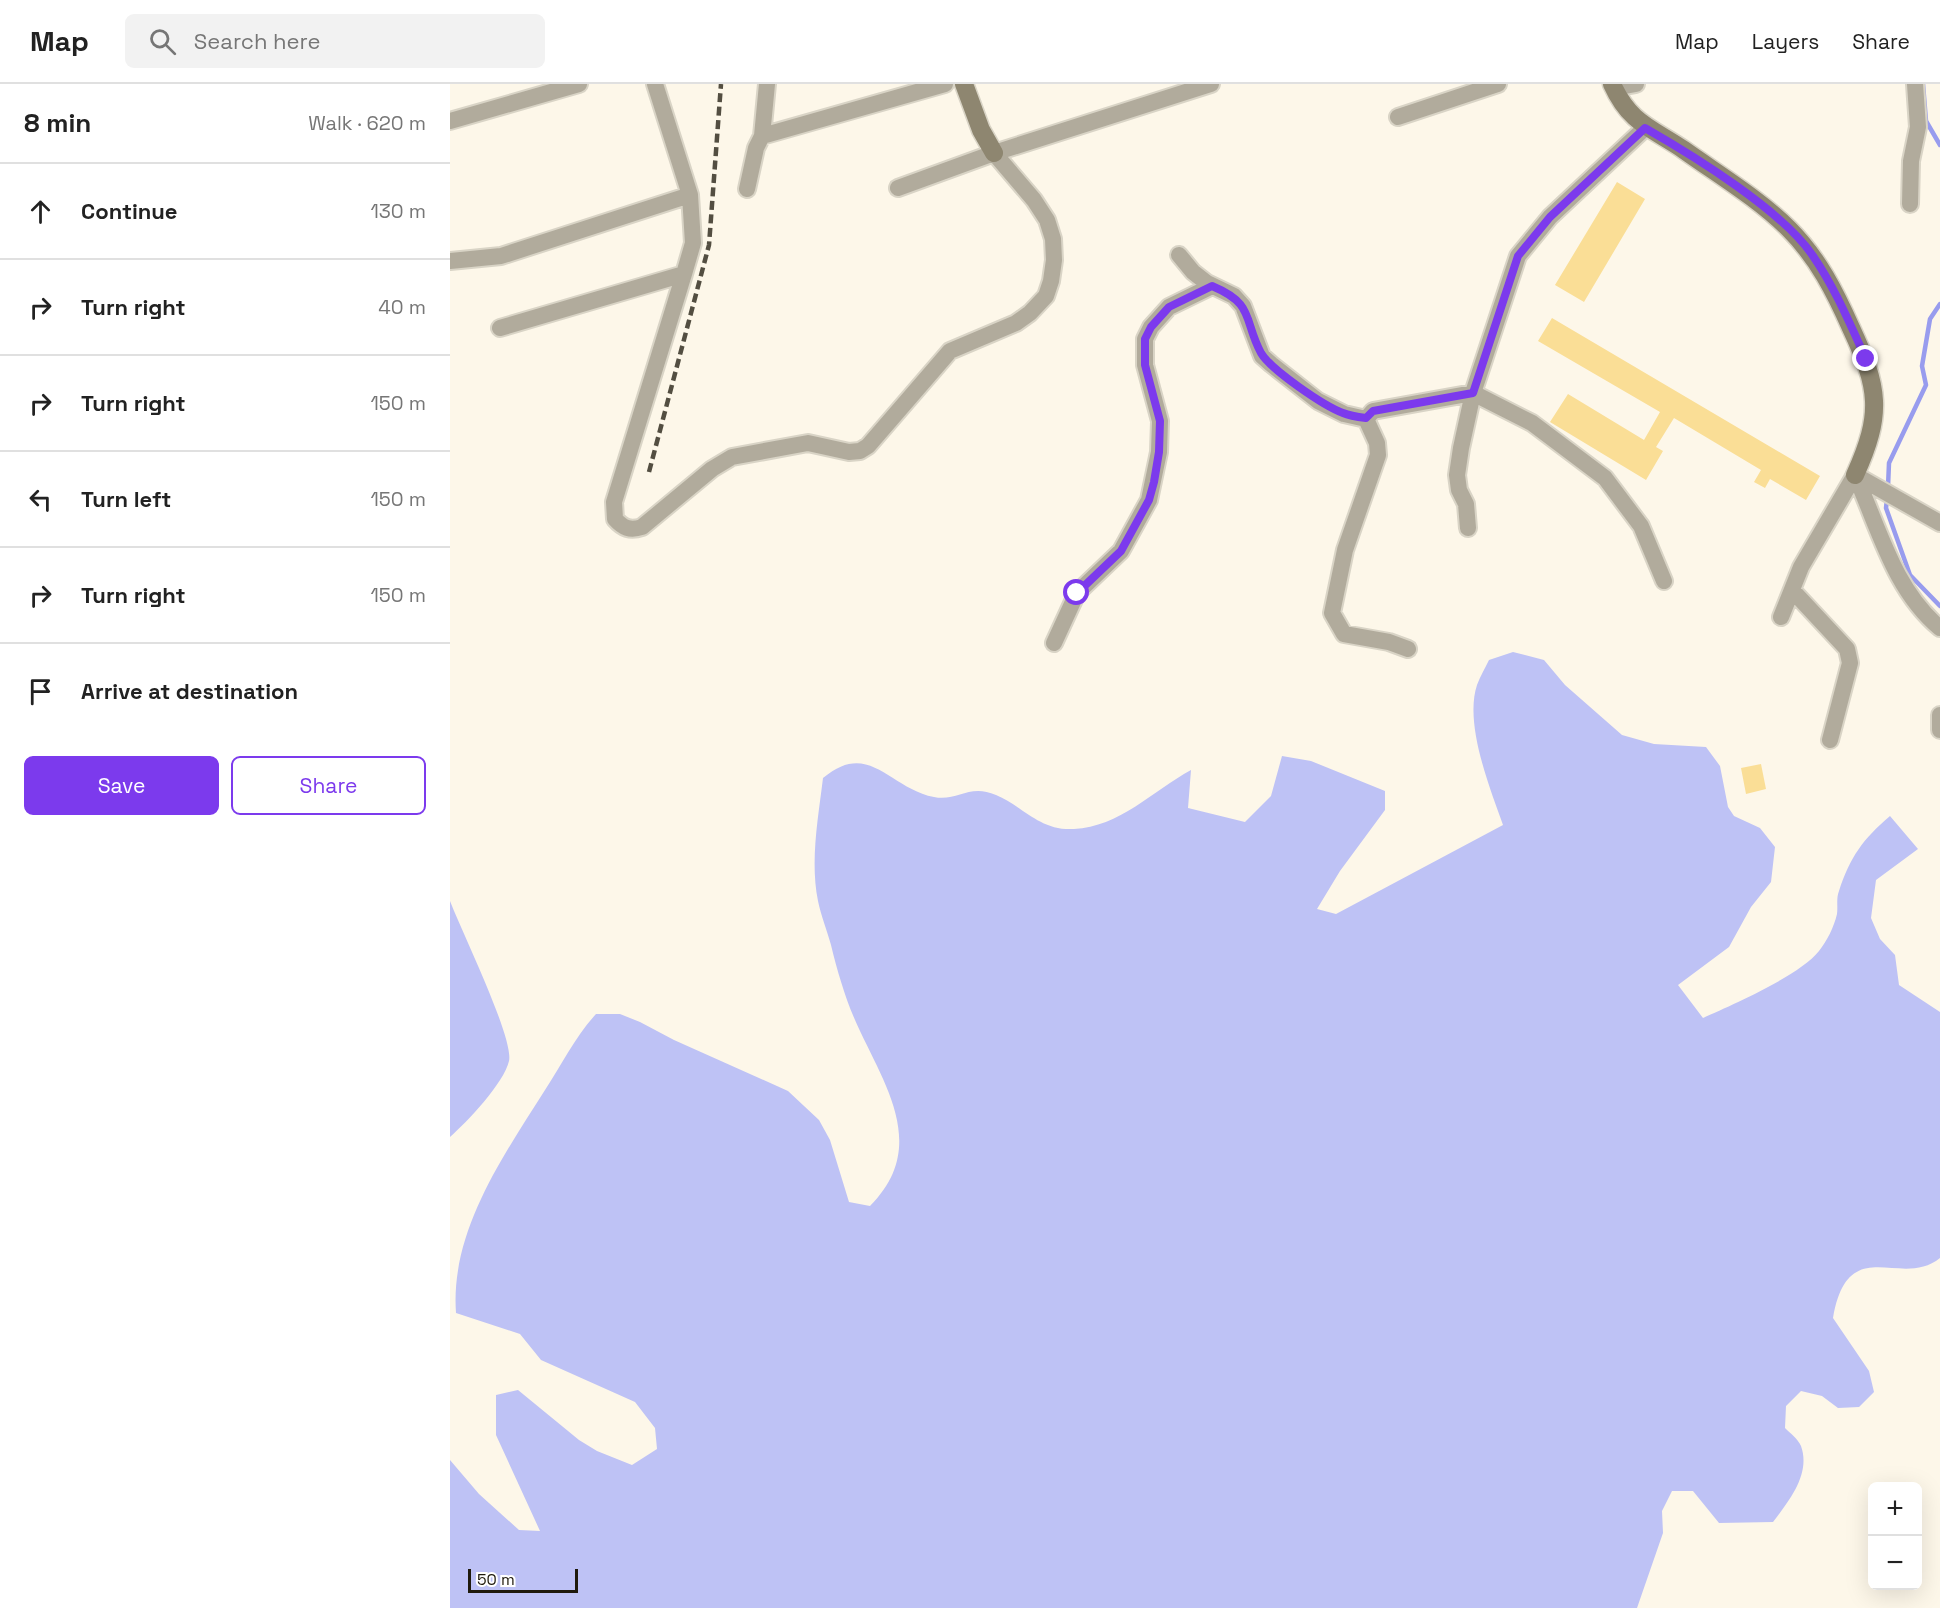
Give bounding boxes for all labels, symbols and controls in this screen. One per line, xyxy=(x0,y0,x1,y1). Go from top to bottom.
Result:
search box xyxy=(125,14,545,68)
text: Map xyxy=(30,23,89,59)
icon: search xyxy=(146,25,179,58)
text: Search here xyxy=(194,27,321,55)
text: Map xyxy=(1675,28,1719,55)
text: Layers xyxy=(1752,28,1819,55)
text: Share xyxy=(1852,28,1910,55)
text: 8 min xyxy=(24,106,91,140)
text: Walk · 620 m xyxy=(308,110,426,136)
icon: ahead xyxy=(24,195,57,228)
text: Continue xyxy=(81,197,177,225)
text: 130 m xyxy=(370,198,426,224)
icon: right xyxy=(24,291,57,324)
text: Turn right xyxy=(81,293,186,321)
text: 40 m xyxy=(378,294,426,320)
route end xyxy=(1852,345,1878,371)
icon: right xyxy=(24,387,57,420)
text: Turn right xyxy=(81,389,186,417)
text: 150 m xyxy=(371,390,426,416)
icon: left xyxy=(24,483,57,516)
text: Turn left xyxy=(81,485,171,513)
text: 150 m xyxy=(371,486,426,512)
icon: right xyxy=(24,579,57,612)
route start xyxy=(1063,579,1089,605)
text: Turn right xyxy=(81,581,186,609)
text: 150 m xyxy=(371,582,426,608)
icon: arrive xyxy=(24,675,57,708)
text: Arrive at destination xyxy=(81,677,298,705)
button: Save xyxy=(24,756,219,815)
button: Share xyxy=(231,756,426,815)
map controls xyxy=(1868,1482,1922,1590)
button: + xyxy=(1868,1482,1922,1536)
button: − xyxy=(1868,1536,1922,1590)
scale bar xyxy=(468,1566,578,1594)
text: 50 m xyxy=(477,1569,515,1590)

